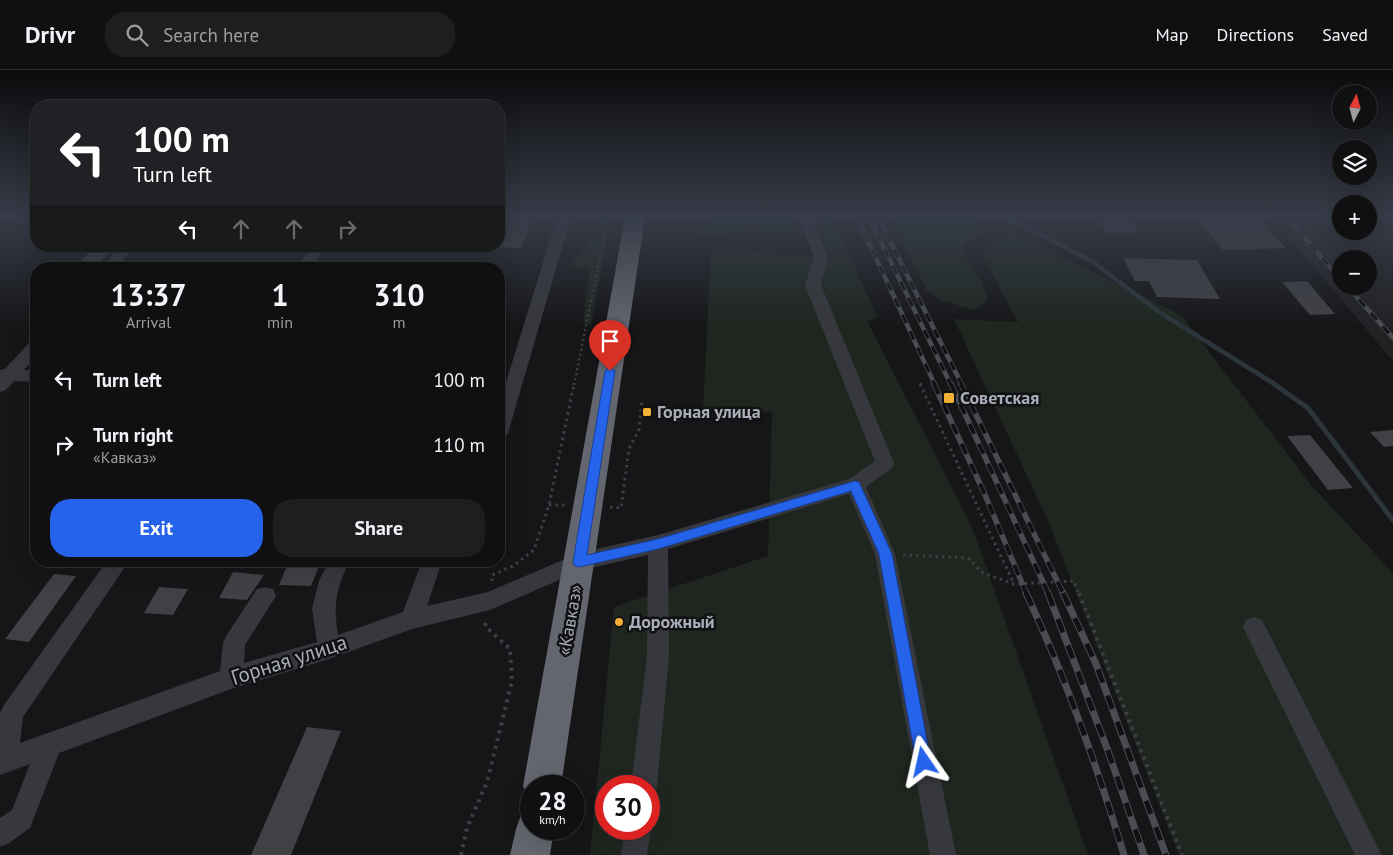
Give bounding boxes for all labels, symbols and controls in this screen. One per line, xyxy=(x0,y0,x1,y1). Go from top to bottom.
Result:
search box xyxy=(105,12,455,57)
text: Drivr xyxy=(25,19,75,50)
icon: search xyxy=(123,21,151,49)
text: Search here xyxy=(163,23,259,47)
text: Map xyxy=(1156,23,1188,46)
text: Directions xyxy=(1216,23,1294,46)
text: Saved xyxy=(1322,23,1368,46)
north arrow xyxy=(1332,85,1378,130)
map controls xyxy=(1332,85,1377,295)
text: 100 m xyxy=(133,116,230,162)
icon: left xyxy=(50,120,115,185)
button: layers xyxy=(1332,140,1377,185)
text: Turn left xyxy=(133,160,212,188)
button: + xyxy=(1332,195,1377,240)
icon: left xyxy=(174,215,202,243)
icon: ahead xyxy=(227,215,255,243)
icon: ahead xyxy=(280,215,308,243)
icon: right xyxy=(333,215,361,243)
button: − xyxy=(1332,250,1377,295)
text: 13:37 xyxy=(110,275,187,314)
text: 1 xyxy=(272,275,289,314)
text: 310 xyxy=(373,275,425,314)
text: Arrival xyxy=(126,312,171,332)
text: min xyxy=(267,312,293,332)
text: m xyxy=(393,312,406,332)
pin xyxy=(589,320,631,371)
icon: arrive xyxy=(596,327,624,355)
icon: left xyxy=(50,366,78,394)
text: Turn left xyxy=(93,368,162,392)
text: 100 m xyxy=(433,368,485,392)
place label: Советская xyxy=(960,386,1039,409)
marker: Советская xyxy=(942,391,956,405)
place label: Горная улица xyxy=(657,400,761,423)
marker: Горная улица xyxy=(641,406,653,418)
text: Turn right xyxy=(93,423,173,447)
icon: right xyxy=(50,431,78,459)
text: 110 m xyxy=(433,433,485,457)
text: «Кавказ» xyxy=(93,447,157,467)
button: Exit xyxy=(50,499,263,557)
button: Share xyxy=(273,499,485,557)
street label: «Кавказ» xyxy=(552,583,587,657)
place label: Дорожный xyxy=(629,610,715,633)
marker: Дорожный xyxy=(613,616,625,628)
street label: Горная улица xyxy=(227,628,350,691)
position arrow xyxy=(897,735,949,787)
speed limit sign: 30 xyxy=(595,775,660,840)
text: 28 xyxy=(538,785,567,817)
text: km/h xyxy=(539,812,566,827)

